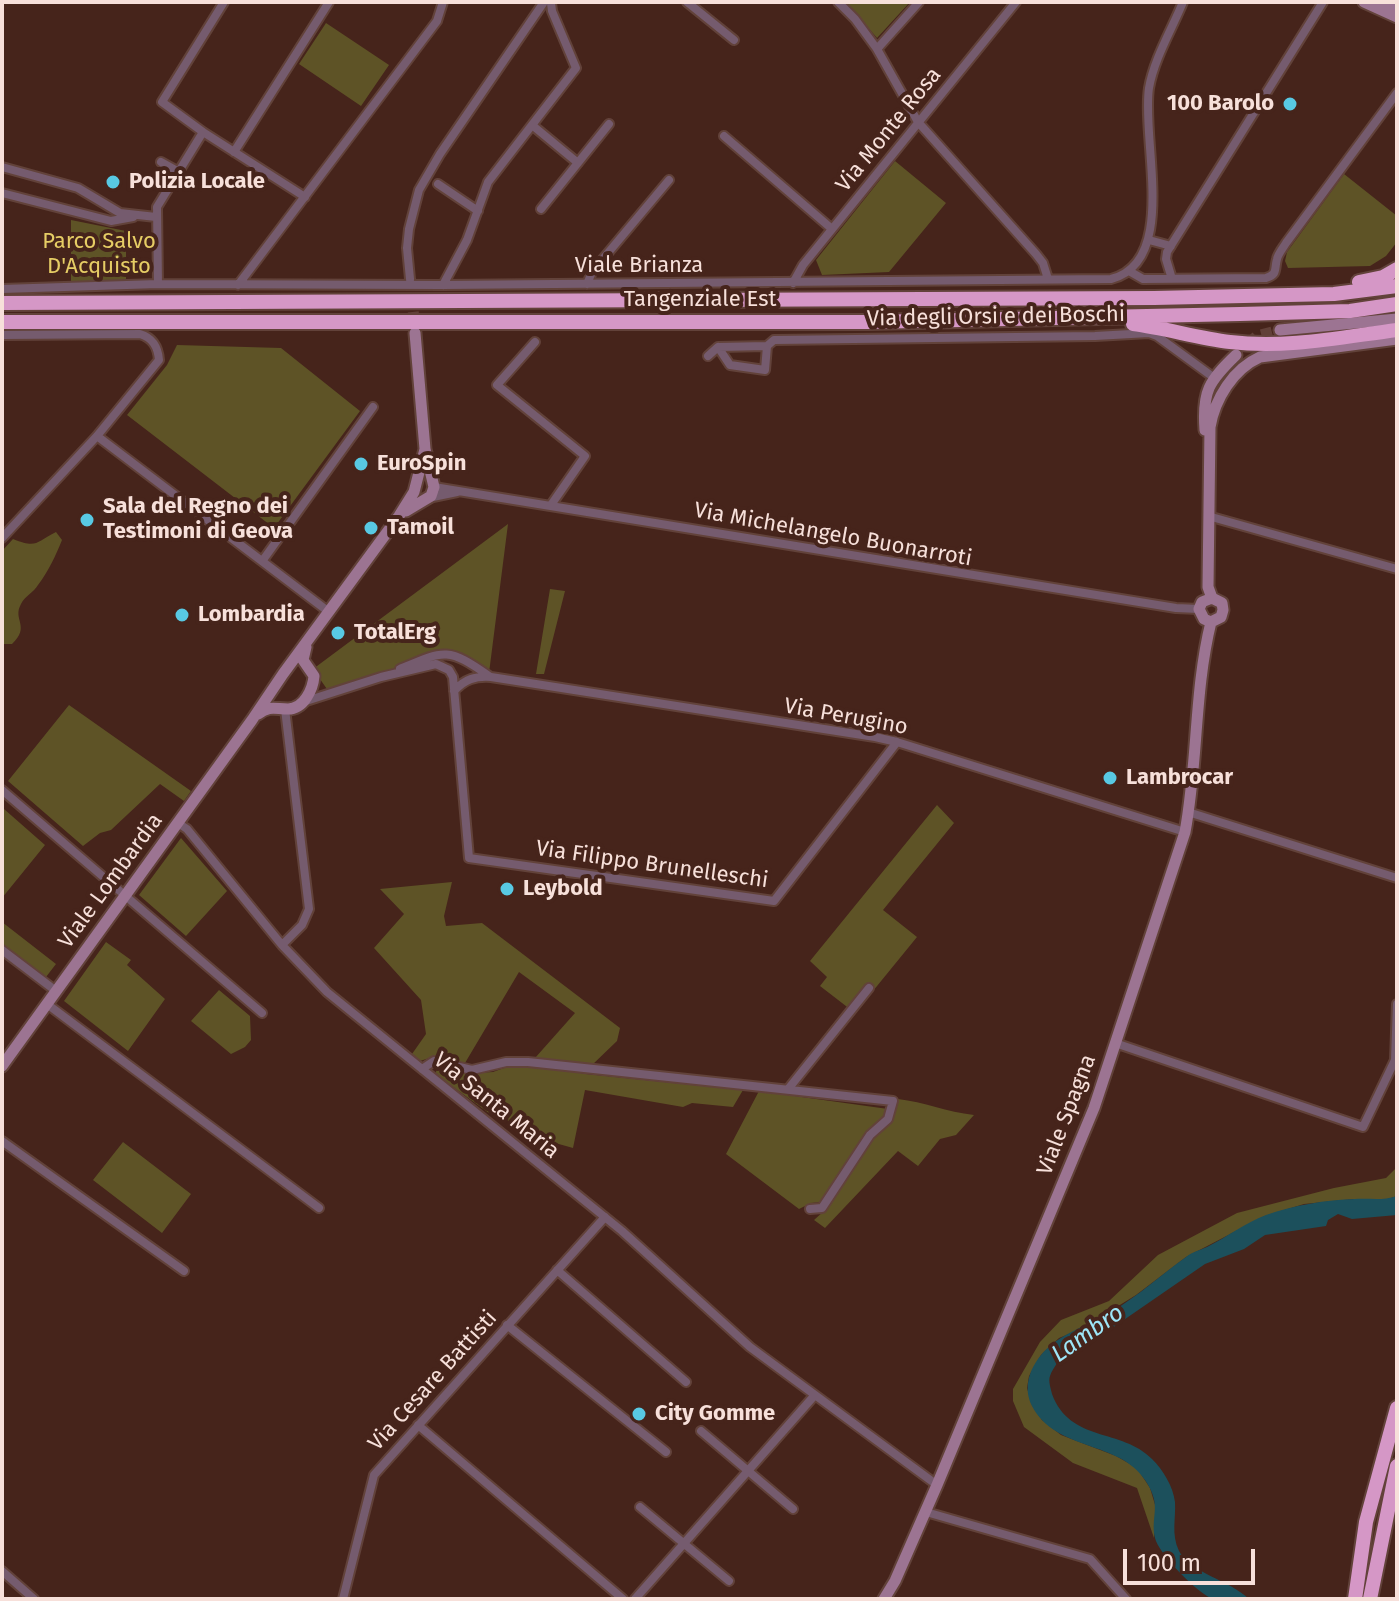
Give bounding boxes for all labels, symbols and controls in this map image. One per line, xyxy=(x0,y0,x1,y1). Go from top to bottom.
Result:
street label: Via Monte Rosa xyxy=(831,62,947,198)
place label: 100 Barolo xyxy=(1167,91,1274,117)
marker: 100 Barolo xyxy=(1281,95,1299,113)
place label: Polizia Locale xyxy=(129,169,265,195)
marker: Polizia Locale xyxy=(104,173,122,191)
park label: Parco Salvo D'Acquisto xyxy=(42,229,156,280)
street label: Viale Brianza xyxy=(575,253,703,279)
street label: Tangenziale Est xyxy=(624,287,776,313)
street label: Via degli Orsi e dei Boschi xyxy=(867,302,1125,332)
place label: EuroSpin xyxy=(377,451,466,477)
marker: EuroSpin xyxy=(352,455,370,473)
place label: Sala del Regno dei Testimoni di Geova xyxy=(103,494,293,546)
street label: Via Michelangelo Buonarroti xyxy=(692,498,974,572)
marker: Sala del Regno dei Testimoni di Geova xyxy=(78,511,96,529)
place label: Tamoil xyxy=(387,515,454,541)
marker: Tamoil xyxy=(362,519,380,537)
place label: Lombardia xyxy=(198,602,305,628)
marker: Lombardia xyxy=(173,606,191,624)
place label: TotalErg xyxy=(354,620,436,646)
marker: TotalErg xyxy=(329,624,347,642)
street label: Via Perugino xyxy=(782,693,910,741)
place label: Lambrocar xyxy=(1126,765,1233,791)
marker: Lambrocar xyxy=(1101,769,1119,787)
street label: Viale Lombardia xyxy=(53,808,169,954)
street label: Via Filippo Brunelleschi xyxy=(534,836,770,894)
place label: Leybold xyxy=(523,876,603,902)
marker: Leybold xyxy=(498,880,516,898)
street label: Via Santa Maria xyxy=(428,1047,564,1165)
street label: Viale Spagna xyxy=(1032,1051,1102,1179)
water label: Lambro xyxy=(1046,1299,1130,1369)
street label: Via Cesare Battisti xyxy=(363,1305,503,1457)
place label: City Gomme xyxy=(655,1401,775,1427)
marker: City Gomme xyxy=(630,1405,648,1423)
scale bar xyxy=(1127,1533,1259,1583)
text: 100 m xyxy=(1137,1549,1201,1577)

